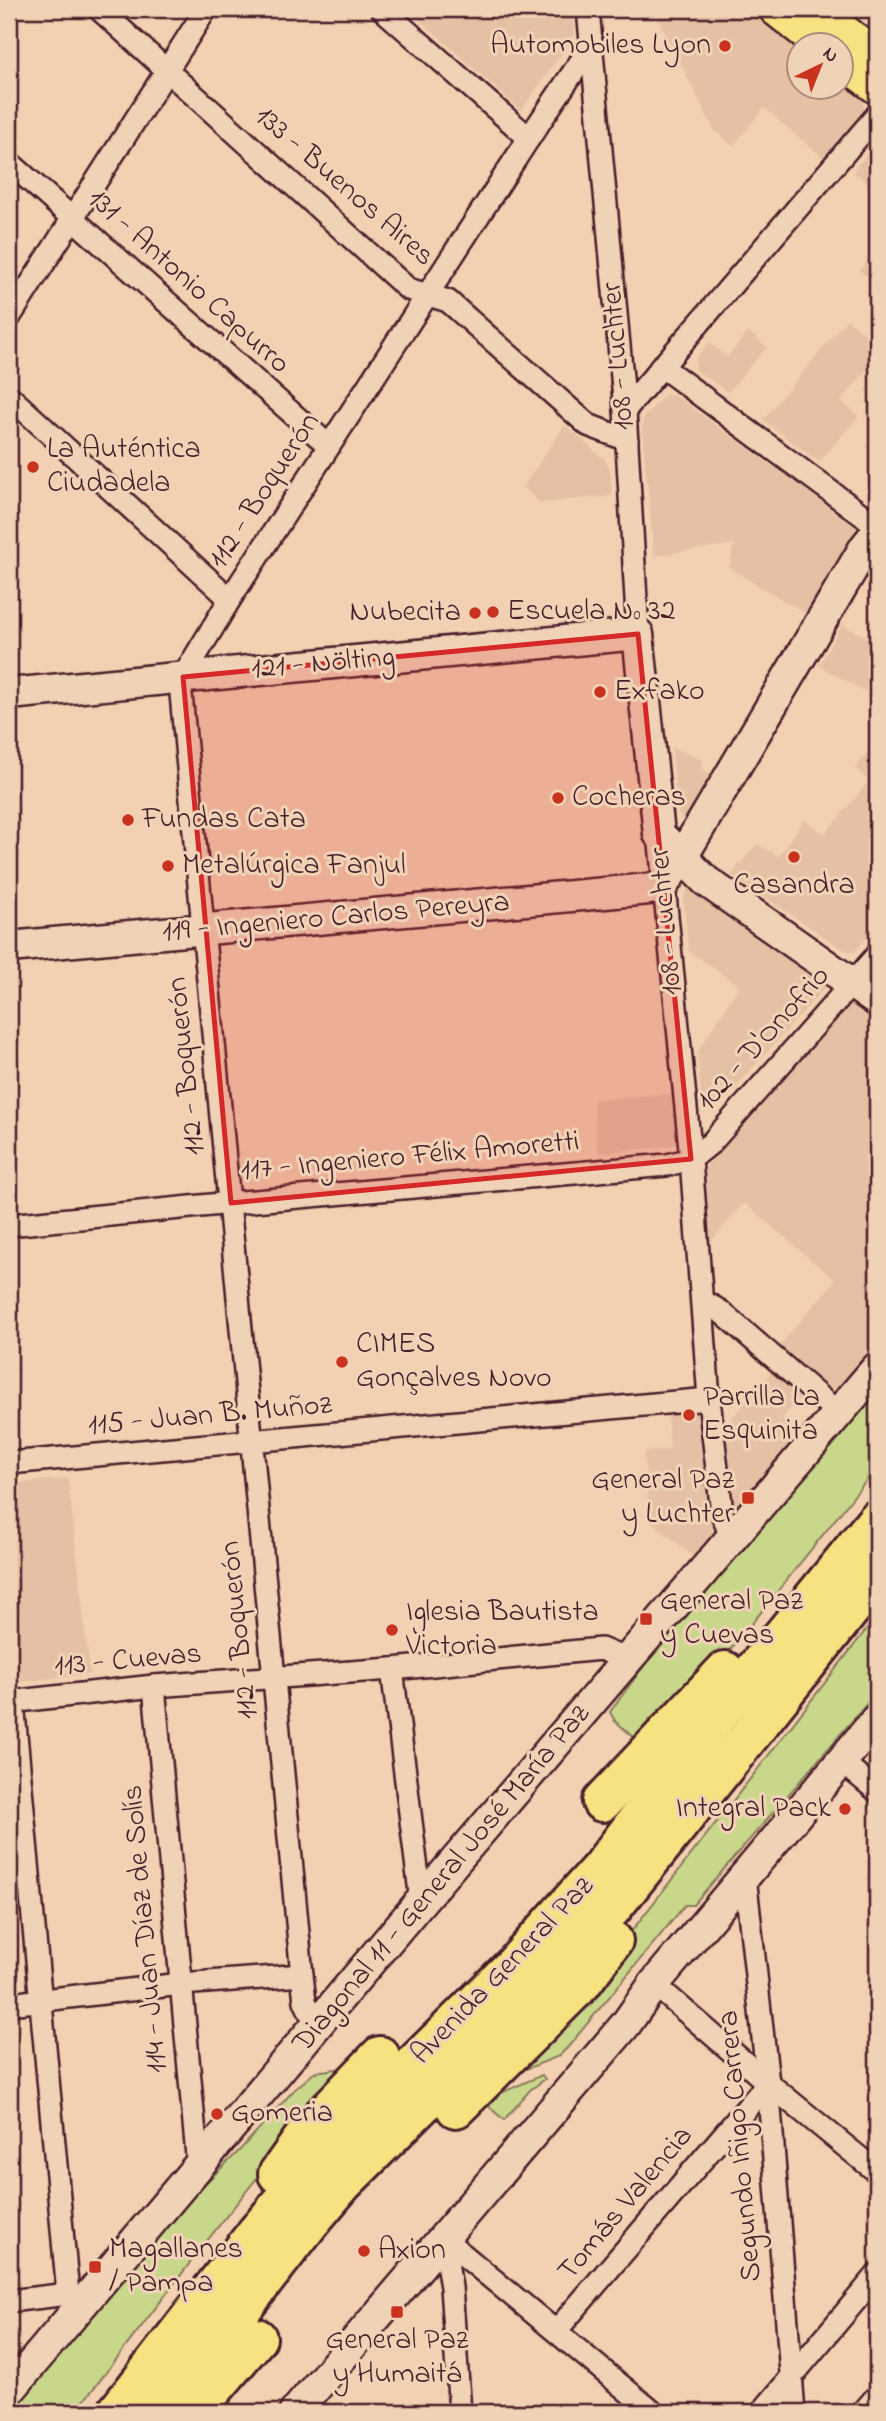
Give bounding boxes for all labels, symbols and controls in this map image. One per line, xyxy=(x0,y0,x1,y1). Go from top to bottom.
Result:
place label: Automobiles Lyon xyxy=(490,24,711,68)
north arrow xyxy=(784,32,854,102)
marker: Automobiles Lyon xyxy=(717,38,733,54)
text: N xyxy=(816,41,844,70)
street label: 133 - Buenos Aires xyxy=(244,96,444,278)
street label: 131 - Antonio Capurro xyxy=(77,179,299,385)
street label: 108 - Luchter xyxy=(591,279,647,432)
street label: 112 - Boquerón xyxy=(198,404,332,578)
place label: La Auténtica Ciudadela xyxy=(47,428,201,506)
marker: La Auténtica Ciudadela xyxy=(25,459,41,475)
place label: Escuela Nº 32 xyxy=(507,590,676,634)
place label: Nubecita xyxy=(349,591,461,635)
marker: Escuela Nº 32 xyxy=(485,604,501,620)
marker: Nubecita xyxy=(467,605,483,621)
street label: 121 - Nölting xyxy=(249,636,397,692)
place label: Exfako xyxy=(614,670,704,714)
marker: Exfako xyxy=(592,684,608,700)
place label: Cocheras xyxy=(572,776,686,820)
marker: Cocheras xyxy=(550,790,566,806)
place label: Fundas Cata xyxy=(141,798,306,842)
marker: Fundas Cata xyxy=(120,812,136,828)
place label: Metalúrgica Fanjul xyxy=(182,844,406,888)
street label: 108 - Luchter xyxy=(639,844,695,997)
marker: Casandra xyxy=(786,849,802,865)
marker: Metalúrgica Fanjul xyxy=(160,858,176,874)
place label: Casandra xyxy=(733,864,855,908)
street label: 119 - Ingeniero Carlos Pereyra xyxy=(161,881,511,955)
street label: 102 - D'Onofrio xyxy=(687,957,841,1121)
street label: 112 - Boquerón xyxy=(156,975,218,1157)
street label: 117 - Ingeniero Félix Amoretti xyxy=(239,1120,581,1194)
place label: CIMES Gonçalves Novo xyxy=(356,1323,551,1401)
marker: CIMES Gonçalves Novo xyxy=(334,1354,350,1370)
place label: Parrilla La Esquinita xyxy=(703,1376,820,1454)
street label: 115 - Juan B. Muñoz xyxy=(86,1383,334,1449)
marker: Parrilla La Esquinita xyxy=(681,1407,697,1423)
place label: General Paz y Luchter xyxy=(591,1459,735,1537)
marker: General Paz y Luchter xyxy=(740,1490,756,1506)
street label: 112 - Boquerón xyxy=(209,1539,271,1721)
place label: General Paz y Cuevas xyxy=(660,1580,803,1658)
place label: Iglesia Bautista Victoria xyxy=(405,1591,599,1669)
marker: General Paz y Cuevas xyxy=(638,1611,654,1627)
marker: Iglesia Bautista Victoria xyxy=(384,1622,400,1638)
street label: 113 - Cuevas xyxy=(52,1633,204,1689)
street label: Diagonal 11 - General José María Paz xyxy=(282,1695,602,2064)
street label: 114 - Juan Díaz de Solís xyxy=(111,1783,181,2075)
place label: Integral Pack xyxy=(676,1787,832,1831)
marker: Integral Pack xyxy=(837,1801,853,1817)
street label: Avenida General Paz xyxy=(401,1866,605,2075)
street label: Segundo Iñigo Carrera xyxy=(707,2009,775,2283)
place label: Gomeria xyxy=(231,2092,333,2136)
marker: Gomeria xyxy=(209,2106,225,2122)
street label: Tomás Valencia xyxy=(548,2117,704,2291)
place label: Magallanes / Pampa xyxy=(109,2228,243,2306)
place label: Axion xyxy=(378,2229,446,2273)
marker: Axion xyxy=(356,2243,372,2259)
marker: Magallanes / Pampa xyxy=(87,2259,103,2275)
marker: General Paz y Humaitá xyxy=(389,2304,405,2320)
place label: General Paz y Humaitá xyxy=(326,2319,469,2397)

